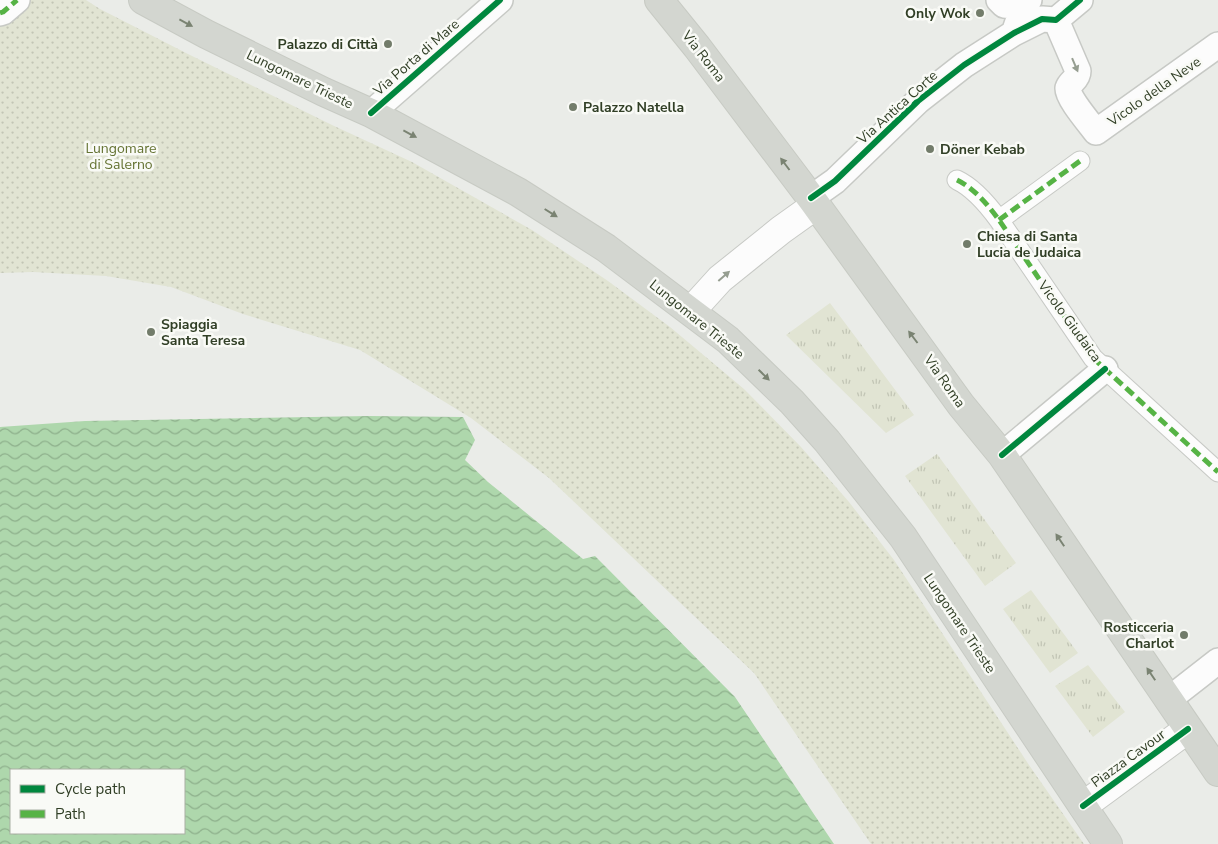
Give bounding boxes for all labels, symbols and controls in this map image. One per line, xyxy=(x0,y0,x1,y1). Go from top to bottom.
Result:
place label: Only Wok xyxy=(905,4,970,23)
marker: Only Wok xyxy=(974,7,986,19)
street label: Via Porta di Mare xyxy=(368,15,463,101)
one-way arrow xyxy=(178,19,193,27)
street label: Via Roma xyxy=(677,26,730,86)
place label: Palazzo di Città xyxy=(278,35,378,54)
marker: Palazzo di Città xyxy=(382,38,394,50)
street label: Lungomare Trieste xyxy=(243,45,356,114)
street label: Vicolo della Neve xyxy=(1103,52,1205,131)
one-way arrow xyxy=(1071,58,1079,72)
street label: Via Antica Corte xyxy=(852,66,942,149)
place label: Palazzo Natella xyxy=(583,98,684,117)
marker: Palazzo Natella xyxy=(567,101,579,113)
one-way arrow xyxy=(403,130,417,138)
park label: Lungomare di Salerno xyxy=(85,139,157,174)
place label: Döner Kebab xyxy=(940,140,1025,159)
marker: Döner Kebab xyxy=(924,143,936,155)
one-way arrow xyxy=(780,158,791,171)
one-way arrow xyxy=(545,209,558,218)
place label: Chiesa di Santa Lucia de Judaica xyxy=(977,227,1081,262)
marker: Chiesa di Santa Lucia de Judaica xyxy=(961,238,973,250)
one-way arrow xyxy=(718,271,730,282)
street label: Lungomare Trieste xyxy=(645,275,748,363)
street label: Vicolo Giudaica xyxy=(1033,276,1106,366)
place label: Spiaggia Santa Teresa xyxy=(161,315,245,350)
marker: Spiaggia Santa Teresa xyxy=(145,326,157,338)
one-way arrow xyxy=(908,331,918,344)
street label: Via Roma xyxy=(919,350,970,411)
one-way arrow xyxy=(758,369,770,381)
one-way arrow xyxy=(1055,533,1065,547)
street label: Lungomare Trieste xyxy=(919,570,1000,677)
place label: Rosticceria Charlot xyxy=(1104,618,1175,653)
marker: Rosticceria Charlot xyxy=(1178,629,1190,641)
one-way arrow xyxy=(1146,668,1156,681)
street label: Piazza Cavour xyxy=(1087,725,1169,792)
legend xyxy=(10,769,185,834)
text: Cycle path xyxy=(55,779,126,799)
text: Path xyxy=(55,804,86,824)

